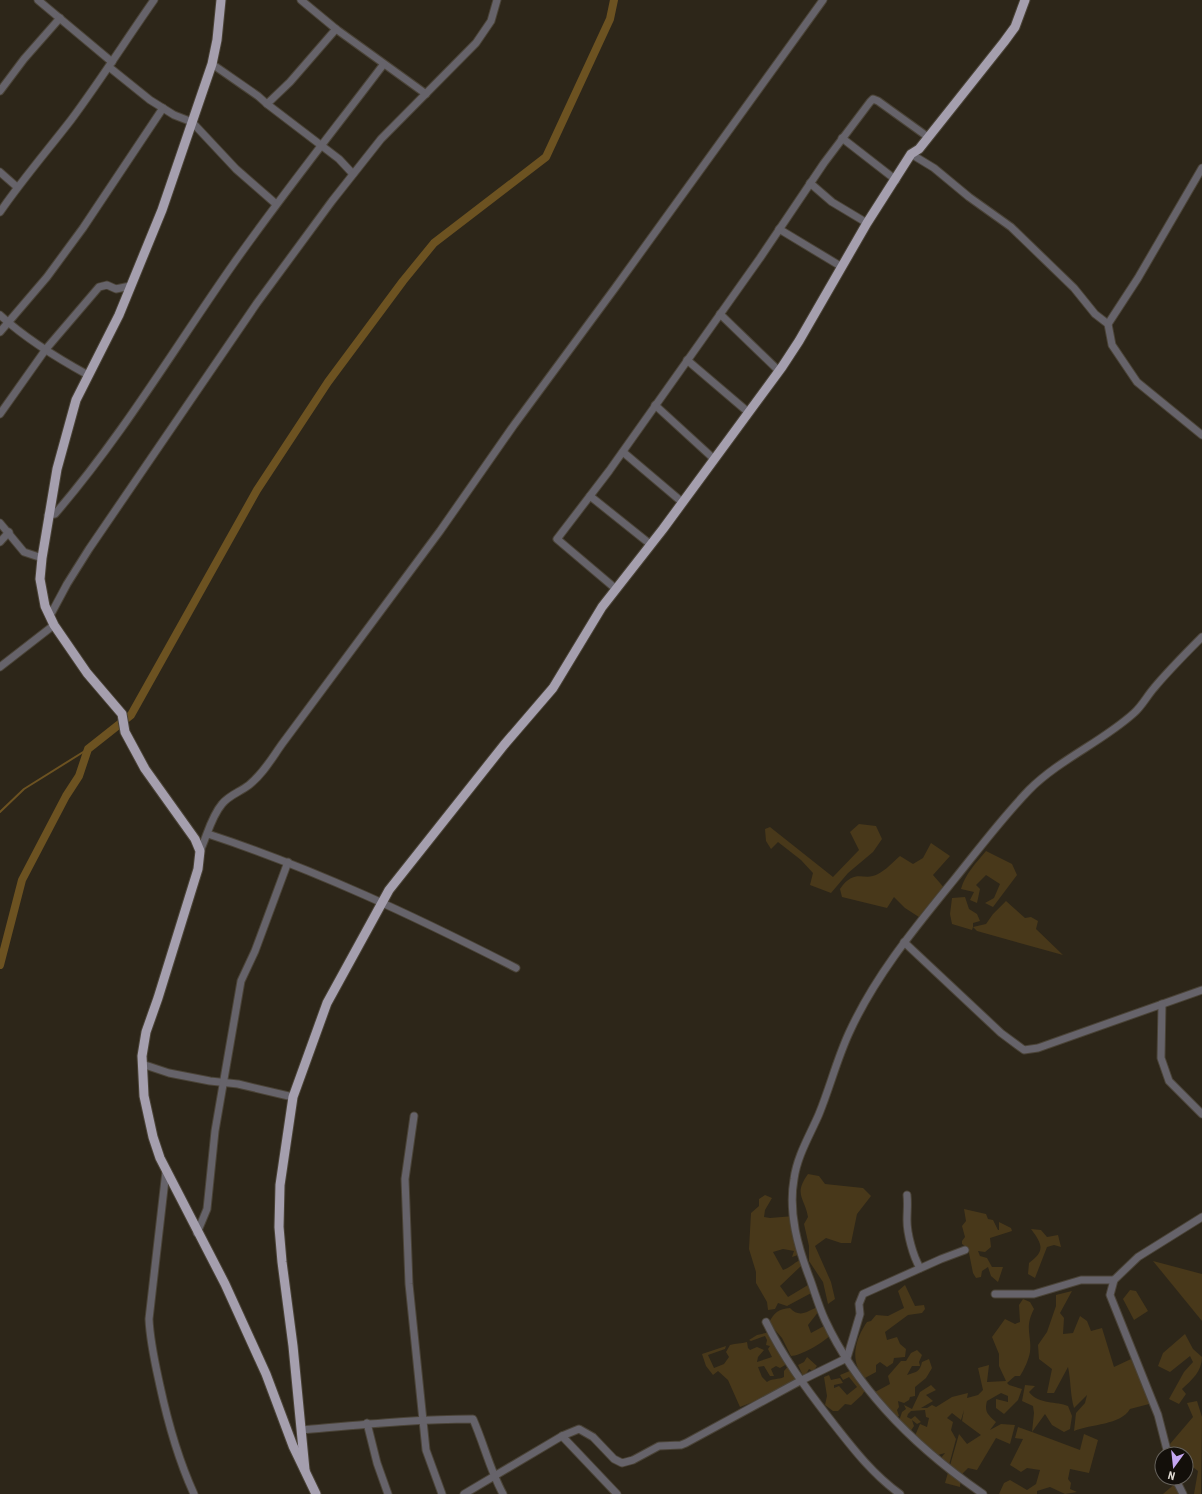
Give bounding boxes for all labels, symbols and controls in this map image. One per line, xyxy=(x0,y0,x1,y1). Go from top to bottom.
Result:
north arrow xyxy=(1154,1446,1194,1486)
text: N xyxy=(1166,1468,1176,1482)

